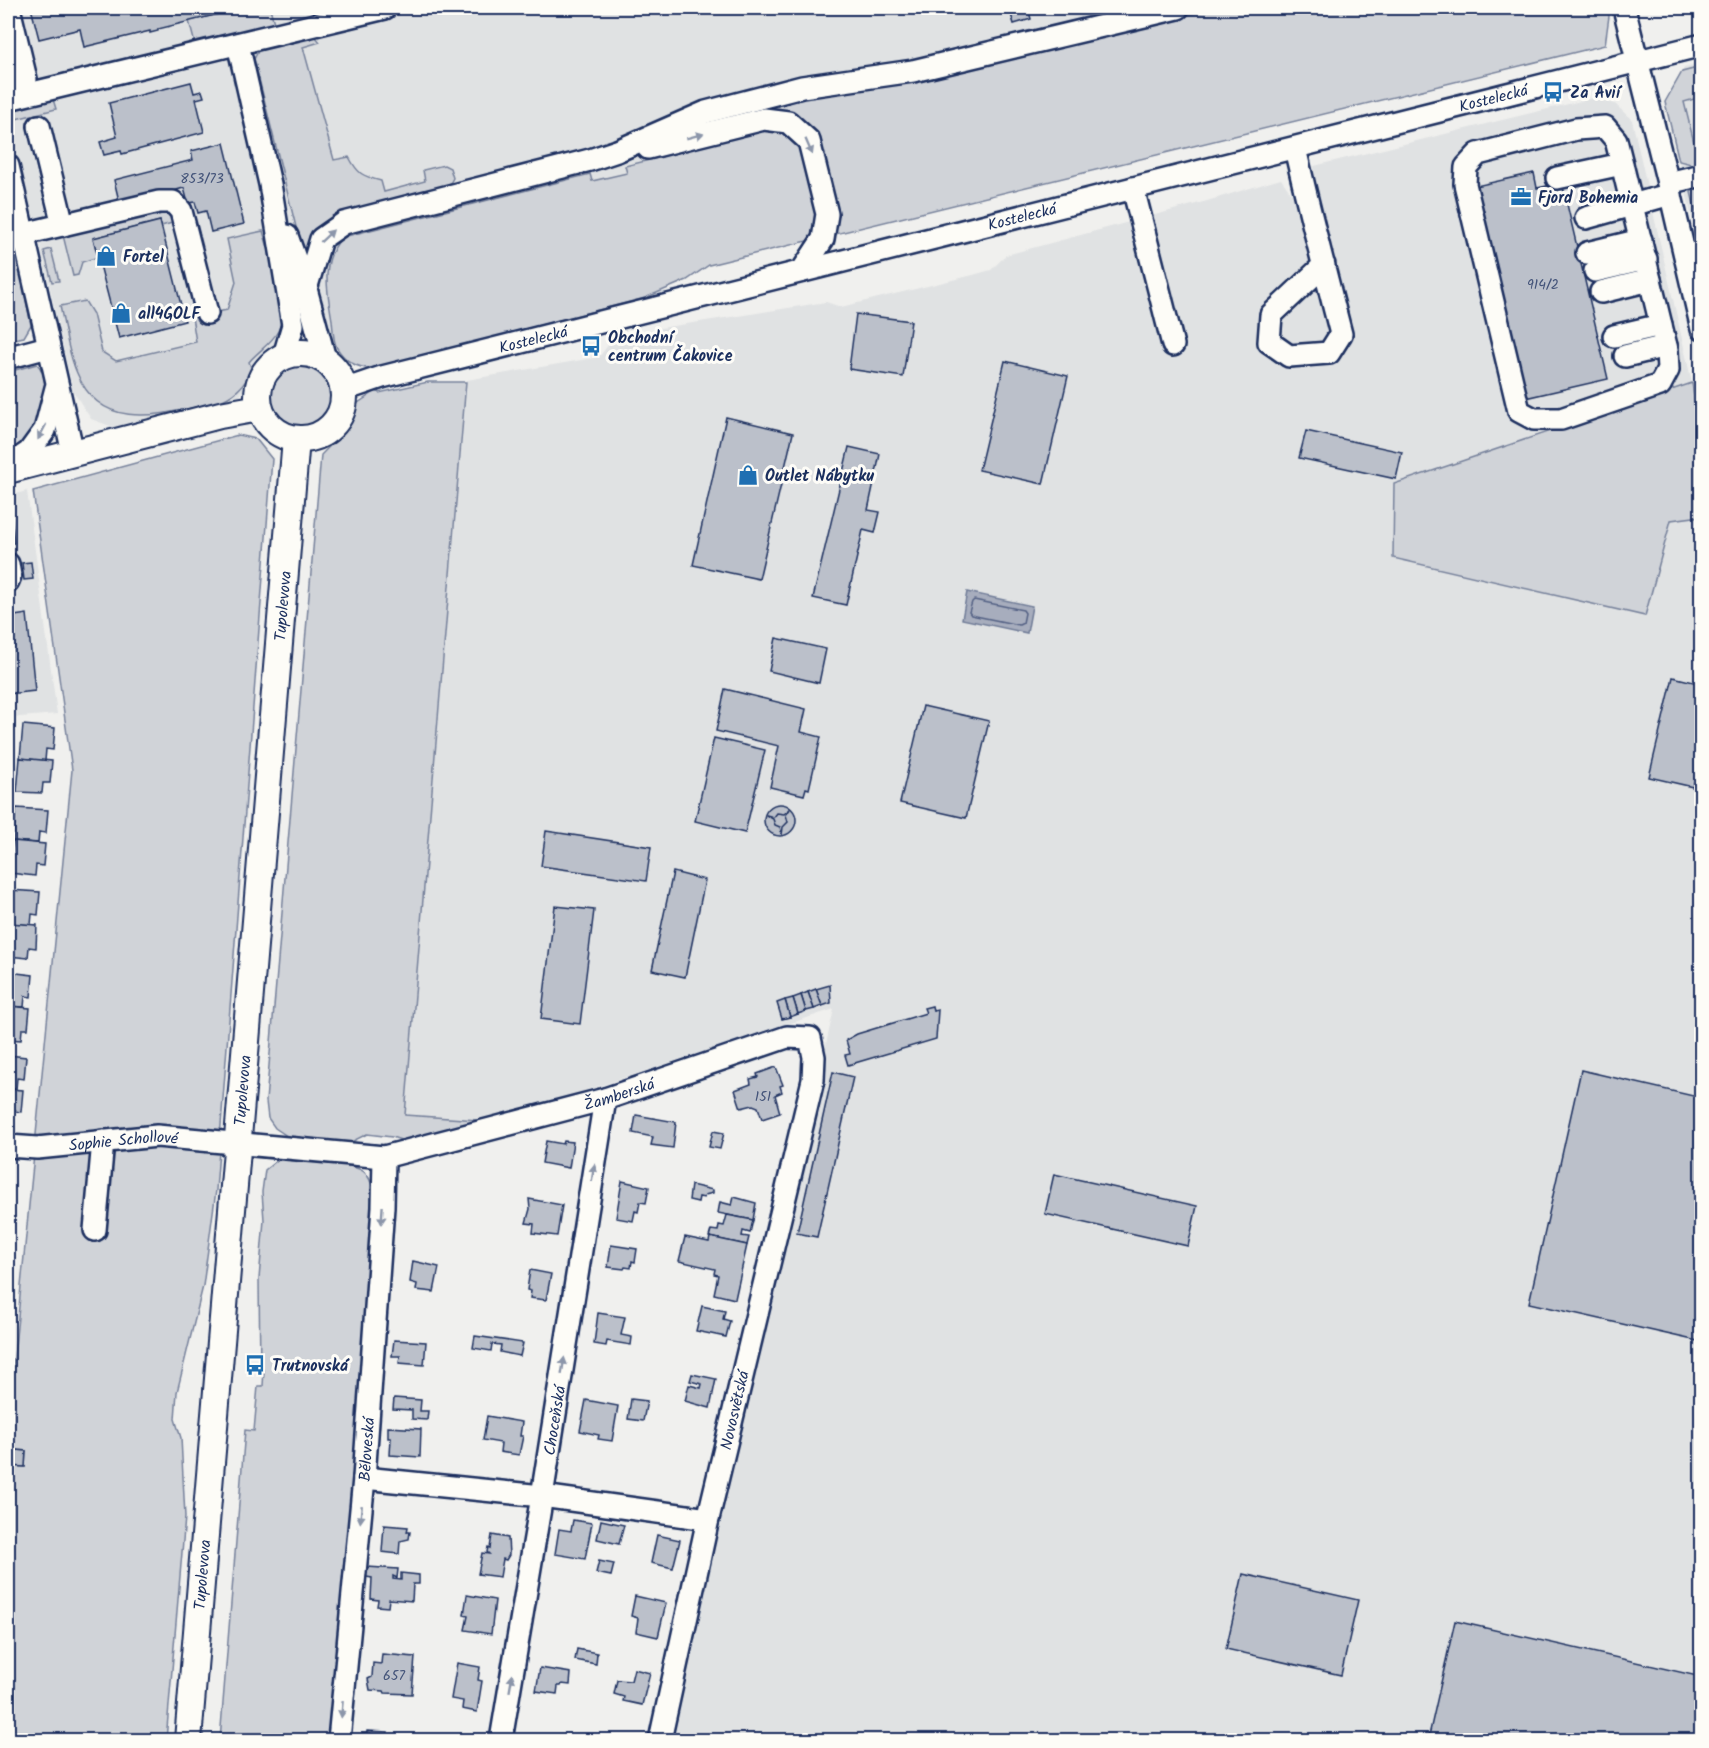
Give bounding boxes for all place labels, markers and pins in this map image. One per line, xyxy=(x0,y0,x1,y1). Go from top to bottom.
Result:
bus stop icon: Za Avií xyxy=(1541,80,1565,104)
place label: Za Avií xyxy=(1570,81,1623,106)
office icon: Fjord Bohemia xyxy=(1509,185,1533,209)
place label: Fjord Bohemia xyxy=(1538,186,1638,211)
shop icon: Fortel xyxy=(94,244,118,268)
place label: Fortel xyxy=(123,245,165,270)
shop icon: all4GOLF xyxy=(109,301,133,325)
place label: all4GOLF xyxy=(138,302,202,327)
place label: Obchodní centrum Čakovice xyxy=(608,326,733,369)
bus stop icon: Obchodní centrum Čakovice xyxy=(579,334,603,358)
shop icon: Outlet Nábytku xyxy=(736,463,760,487)
place label: Outlet Nábytku xyxy=(765,464,874,489)
bus stop icon: Trutnovská xyxy=(243,1353,267,1377)
place label: Trutnovská xyxy=(272,1354,350,1379)

